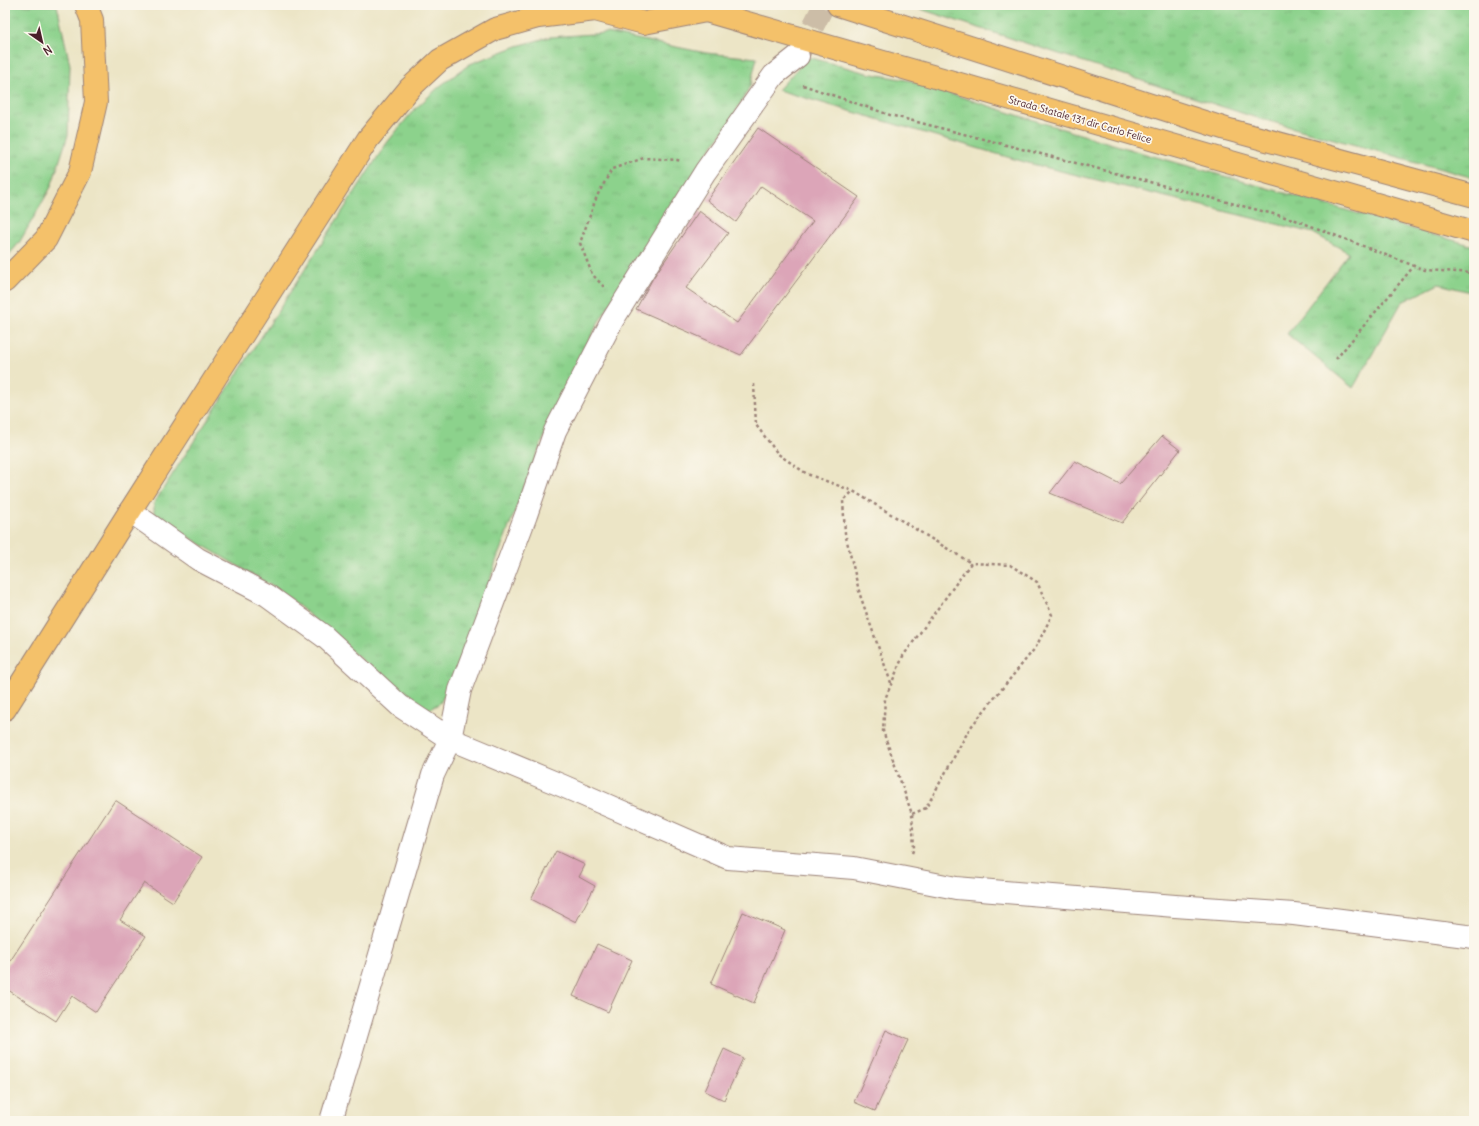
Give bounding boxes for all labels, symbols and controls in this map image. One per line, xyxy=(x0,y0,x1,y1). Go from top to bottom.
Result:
north arrow xyxy=(22,22,62,62)
text: N xyxy=(41,42,55,58)
street label: Strada Statale 131 dir Carlo Felice xyxy=(1007,93,1153,146)

